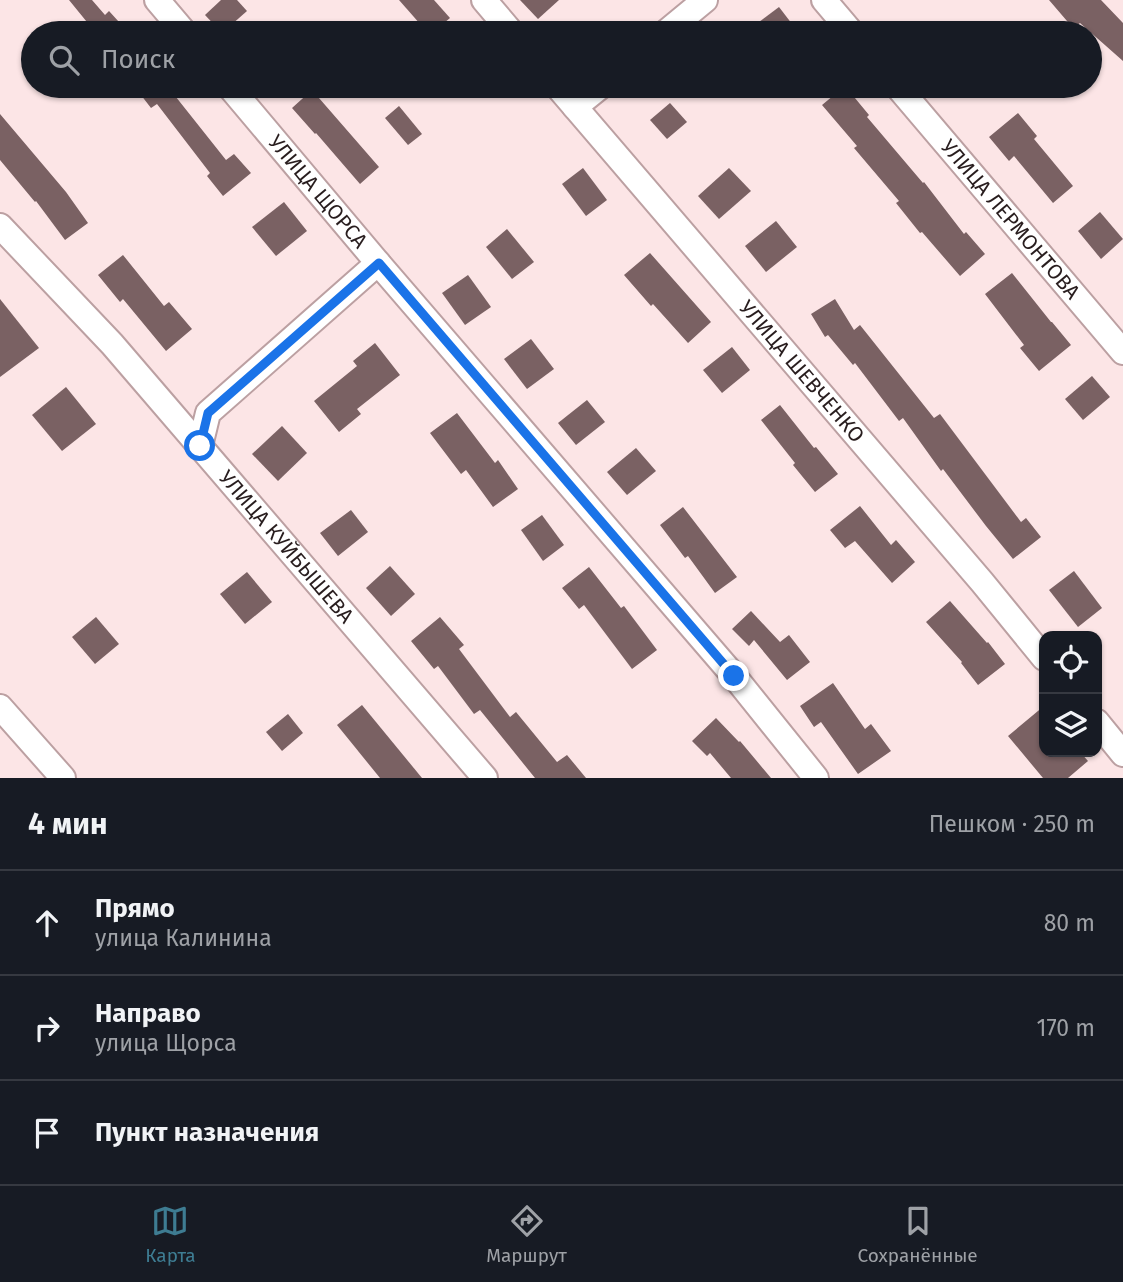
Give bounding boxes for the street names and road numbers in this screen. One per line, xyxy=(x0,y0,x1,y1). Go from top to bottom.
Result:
street label: УЛИЦА ЩОРСА xyxy=(263,130,373,254)
street label: УЛИЦА ЛЕРМОНТОВА xyxy=(935,134,1086,305)
street label: УЛИЦА ШЕВЧЕНКО xyxy=(734,295,870,448)
street label: УЛИЦА КУЙБЫШЕВА xyxy=(213,465,359,629)

